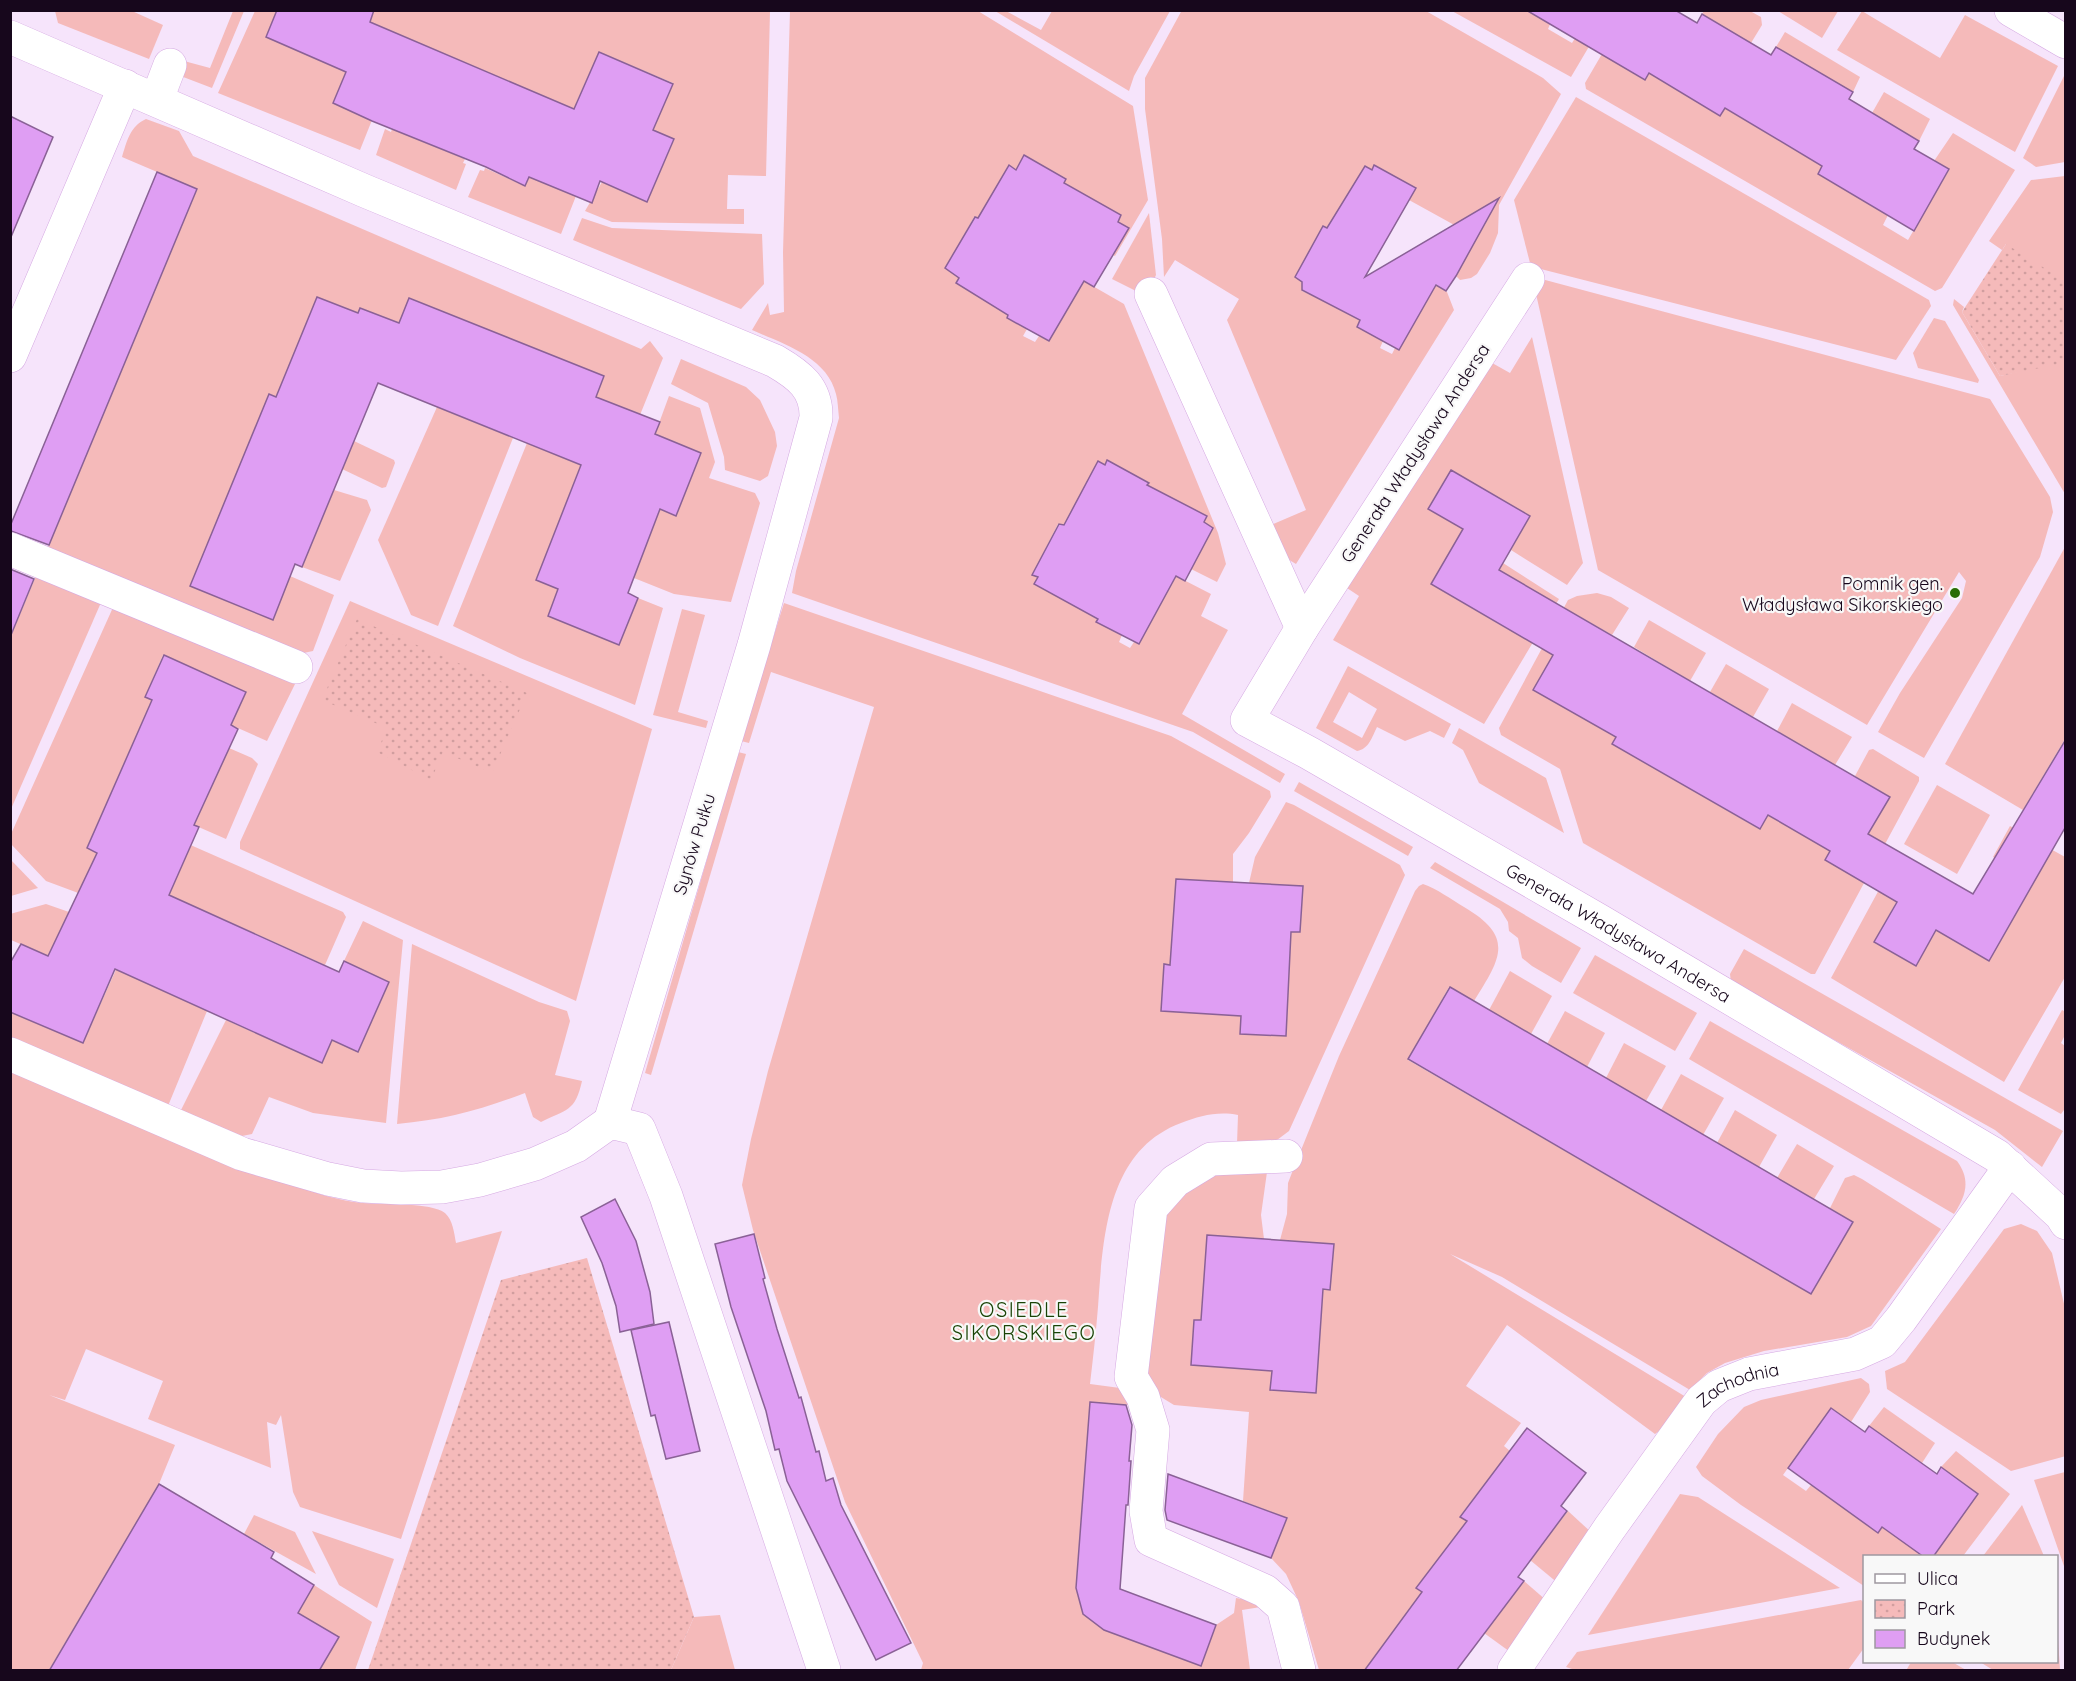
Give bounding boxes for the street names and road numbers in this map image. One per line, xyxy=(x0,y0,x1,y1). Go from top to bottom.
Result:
street label: Generała Władysława Andersa xyxy=(1335,339,1495,567)
street label: Synów Pułku xyxy=(668,790,720,898)
street label: Generała Władysława Andersa xyxy=(1502,858,1735,1007)
street label: Zachodnia xyxy=(1691,1357,1781,1412)

